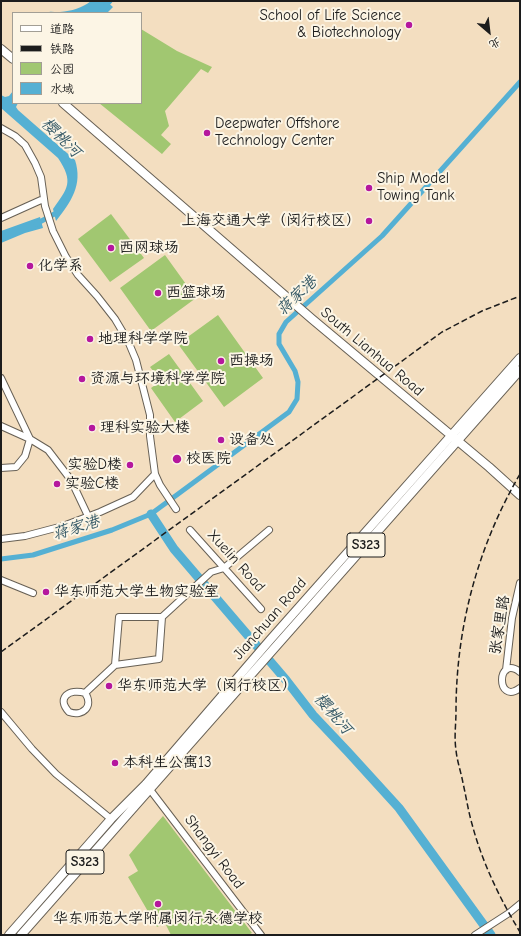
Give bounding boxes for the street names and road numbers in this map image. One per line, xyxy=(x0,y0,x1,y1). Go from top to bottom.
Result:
street label: South Lianhua Road xyxy=(317,304,427,400)
street label: Xuelin Road xyxy=(203,526,269,596)
road number: S323 xyxy=(347,533,385,557)
street label: Jianchuan Road xyxy=(230,574,310,664)
street label: 张家里路 xyxy=(486,594,514,656)
street label: Shangyi Road xyxy=(180,812,248,892)
road number: S323 xyxy=(66,850,104,874)

